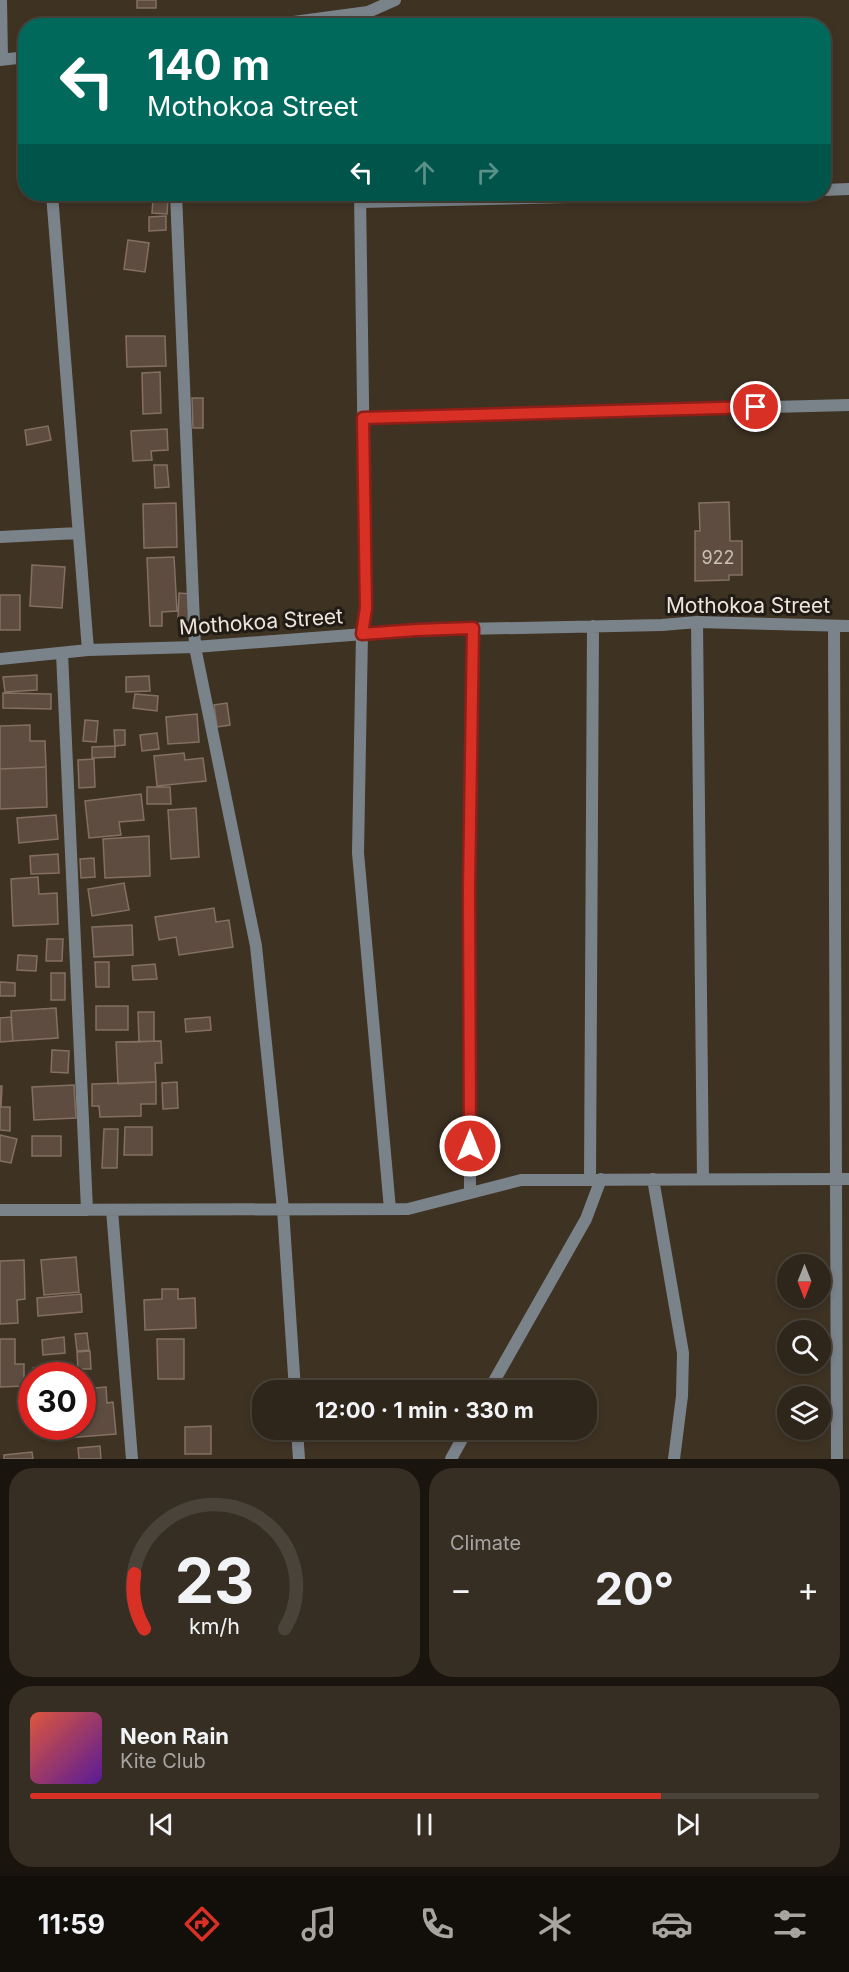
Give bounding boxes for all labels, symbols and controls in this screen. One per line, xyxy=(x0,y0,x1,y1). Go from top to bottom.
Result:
text: 140 m xyxy=(147,39,270,90)
icon: left xyxy=(48,42,126,120)
text: Mothokoa Street xyxy=(147,90,358,123)
icon: left xyxy=(345,156,378,189)
icon: ahead xyxy=(408,156,441,189)
icon: right xyxy=(471,156,504,189)
pin xyxy=(730,381,781,432)
icon: arrive xyxy=(739,390,772,423)
house number: 922 xyxy=(701,547,735,568)
street label: Mothokoa Street xyxy=(666,593,830,618)
street label: Mothokoa Street xyxy=(178,603,344,640)
position arrow xyxy=(438,1114,502,1178)
north arrow xyxy=(777,1254,831,1308)
map controls xyxy=(777,1254,831,1440)
button: search xyxy=(777,1320,831,1374)
speed limit sign: 30 xyxy=(18,1362,96,1440)
button: layers xyxy=(777,1386,831,1440)
text: 12:00 · 1 min · 330 m xyxy=(315,1397,534,1423)
text: Climate xyxy=(450,1531,521,1555)
text: 23 xyxy=(175,1543,254,1618)
text: 20° xyxy=(595,1561,674,1616)
text: − xyxy=(450,1569,472,1609)
text: + xyxy=(797,1569,819,1609)
text: km/h xyxy=(189,1614,240,1640)
text: Neon Rain xyxy=(120,1723,229,1749)
text: Kite Club xyxy=(120,1749,206,1773)
icon: previous xyxy=(145,1808,178,1841)
icon: pause xyxy=(408,1808,441,1841)
icon: next xyxy=(671,1808,704,1841)
icon: directions xyxy=(181,1903,223,1945)
icon: music xyxy=(298,1903,340,1945)
icon: phone xyxy=(416,1903,458,1945)
icon: climate xyxy=(534,1903,576,1945)
icon: car xyxy=(651,1903,693,1945)
icon: filters xyxy=(769,1903,811,1945)
text: 11:59 xyxy=(38,1908,105,1941)

